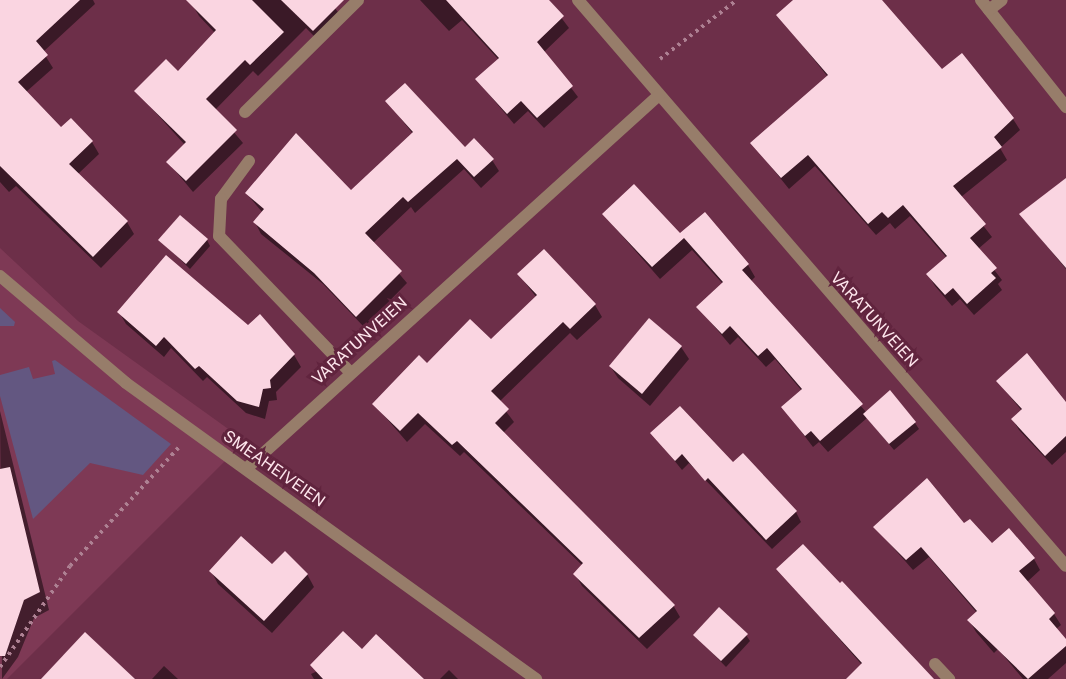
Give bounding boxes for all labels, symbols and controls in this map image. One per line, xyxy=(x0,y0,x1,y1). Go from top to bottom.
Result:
street label: VARATUNVEIEN xyxy=(826,269,922,371)
street label: VARATUNVEIEN xyxy=(309,293,411,389)
street label: SMEAHEIVEIEN xyxy=(219,427,329,511)

